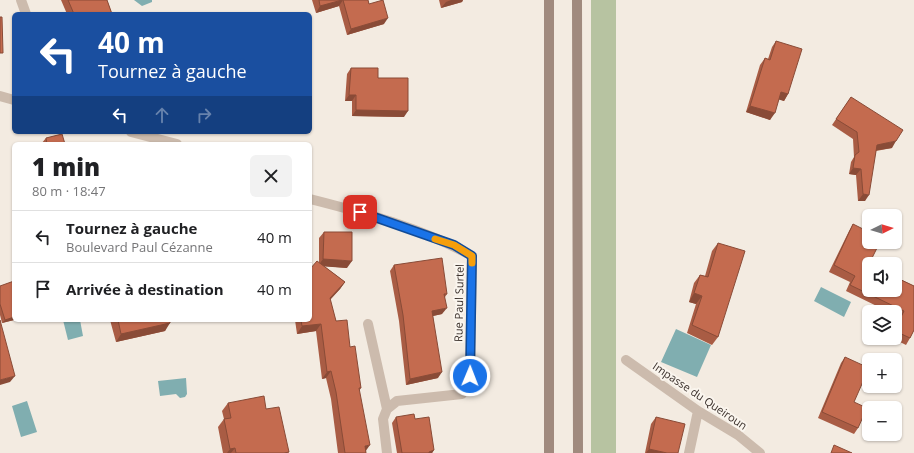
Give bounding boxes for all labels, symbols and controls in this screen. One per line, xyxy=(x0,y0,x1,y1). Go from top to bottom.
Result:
text: 40 m xyxy=(98,23,165,61)
icon: left xyxy=(32,28,84,80)
text: Tournez à gauche xyxy=(98,59,247,83)
icon: left xyxy=(109,104,131,126)
icon: ahead xyxy=(151,104,173,126)
icon: right xyxy=(193,104,215,126)
text: 1 min xyxy=(32,150,100,183)
button: close xyxy=(250,155,292,197)
text: 80 m · 18:47 xyxy=(32,182,106,200)
pin xyxy=(343,195,377,229)
icon: arrive xyxy=(349,201,371,223)
north arrow xyxy=(862,209,902,249)
map controls xyxy=(862,209,902,441)
text: Tournez à gauche xyxy=(66,218,197,238)
icon: left xyxy=(32,226,54,248)
text: 40 m xyxy=(257,227,292,247)
text: Boulevard Paul Cézanne xyxy=(66,238,213,256)
button: sound xyxy=(862,257,902,297)
street label: Rue Paul Surtel xyxy=(450,264,467,342)
icon: arrive xyxy=(32,278,54,300)
text: Arrivée à destination xyxy=(66,279,224,299)
text: 40 m xyxy=(257,279,292,299)
button: layers xyxy=(862,305,902,345)
button: + xyxy=(862,353,902,393)
position arrow xyxy=(449,355,491,397)
street label: Impasse du Queiroun xyxy=(650,358,750,433)
button: − xyxy=(862,401,902,441)

